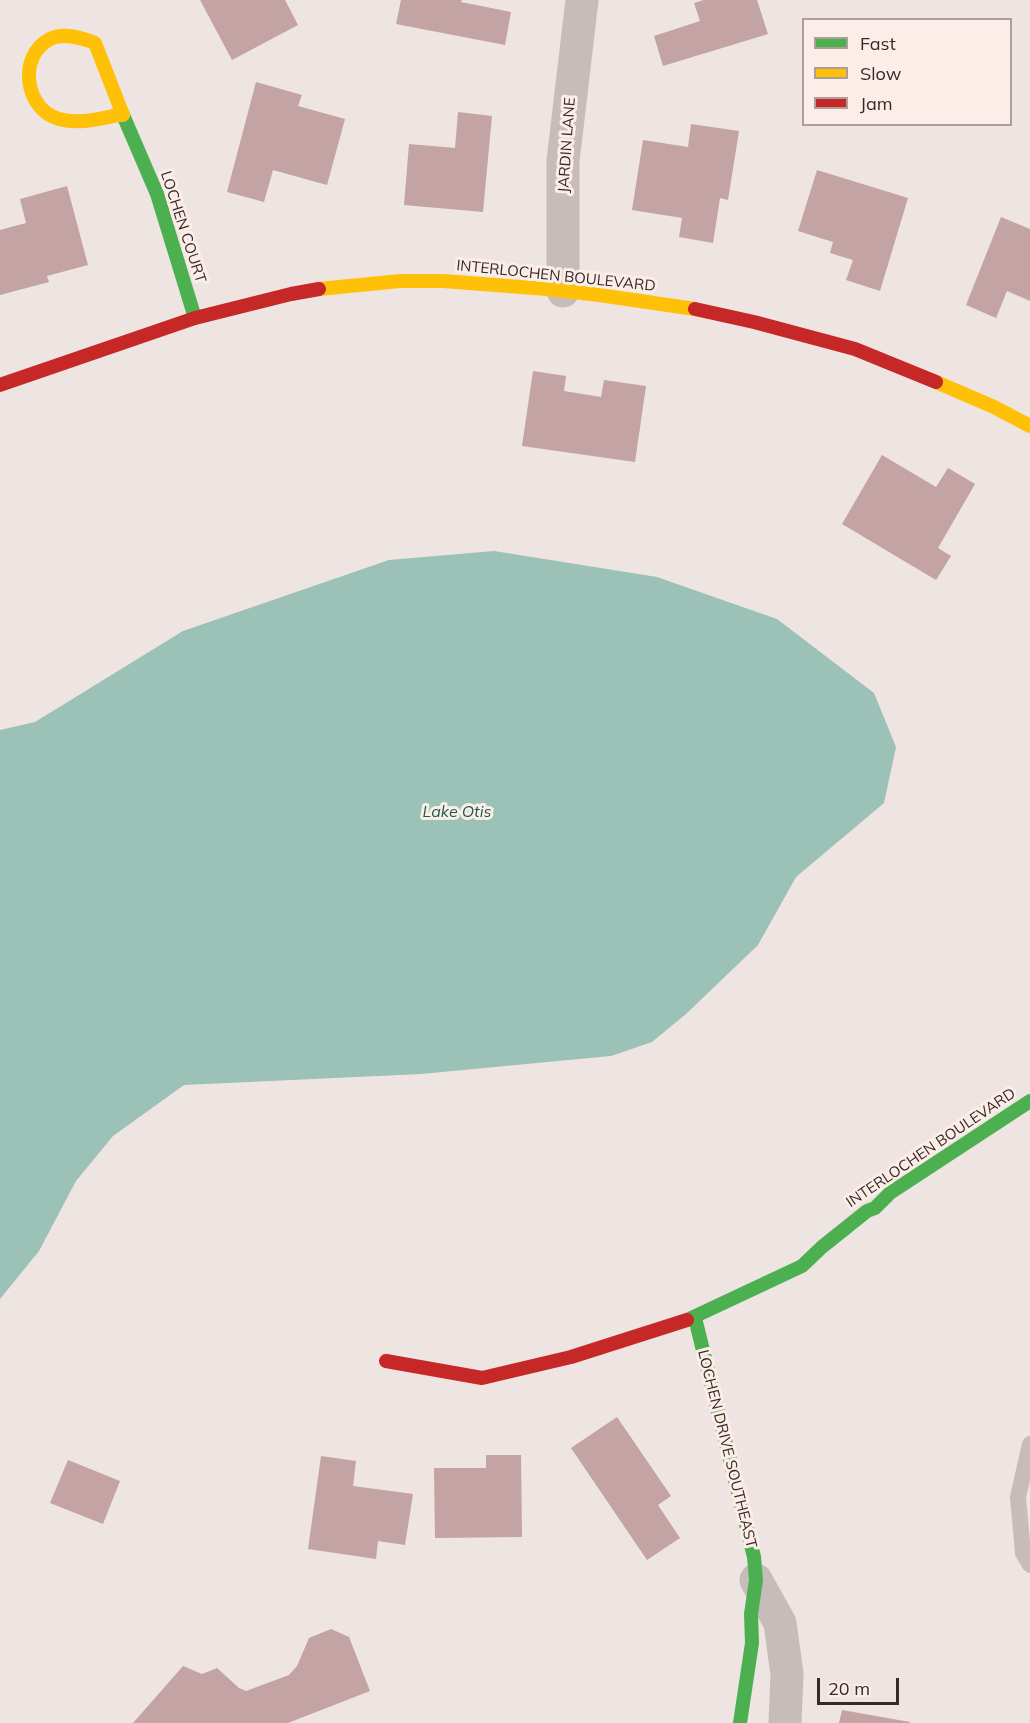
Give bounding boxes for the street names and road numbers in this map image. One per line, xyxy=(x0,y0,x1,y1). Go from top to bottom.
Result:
street label: JARDIN LANE xyxy=(555,97,579,193)
street label: LOCHEN COURT xyxy=(156,169,210,285)
street label: INTERLOCHEN BOULEVARD xyxy=(456,257,656,295)
street label: INTERLOCHEN BOULEVARD xyxy=(843,1085,1019,1211)
street label: LOCHEN DRIVE SOUTHEAST xyxy=(694,1348,760,1550)

